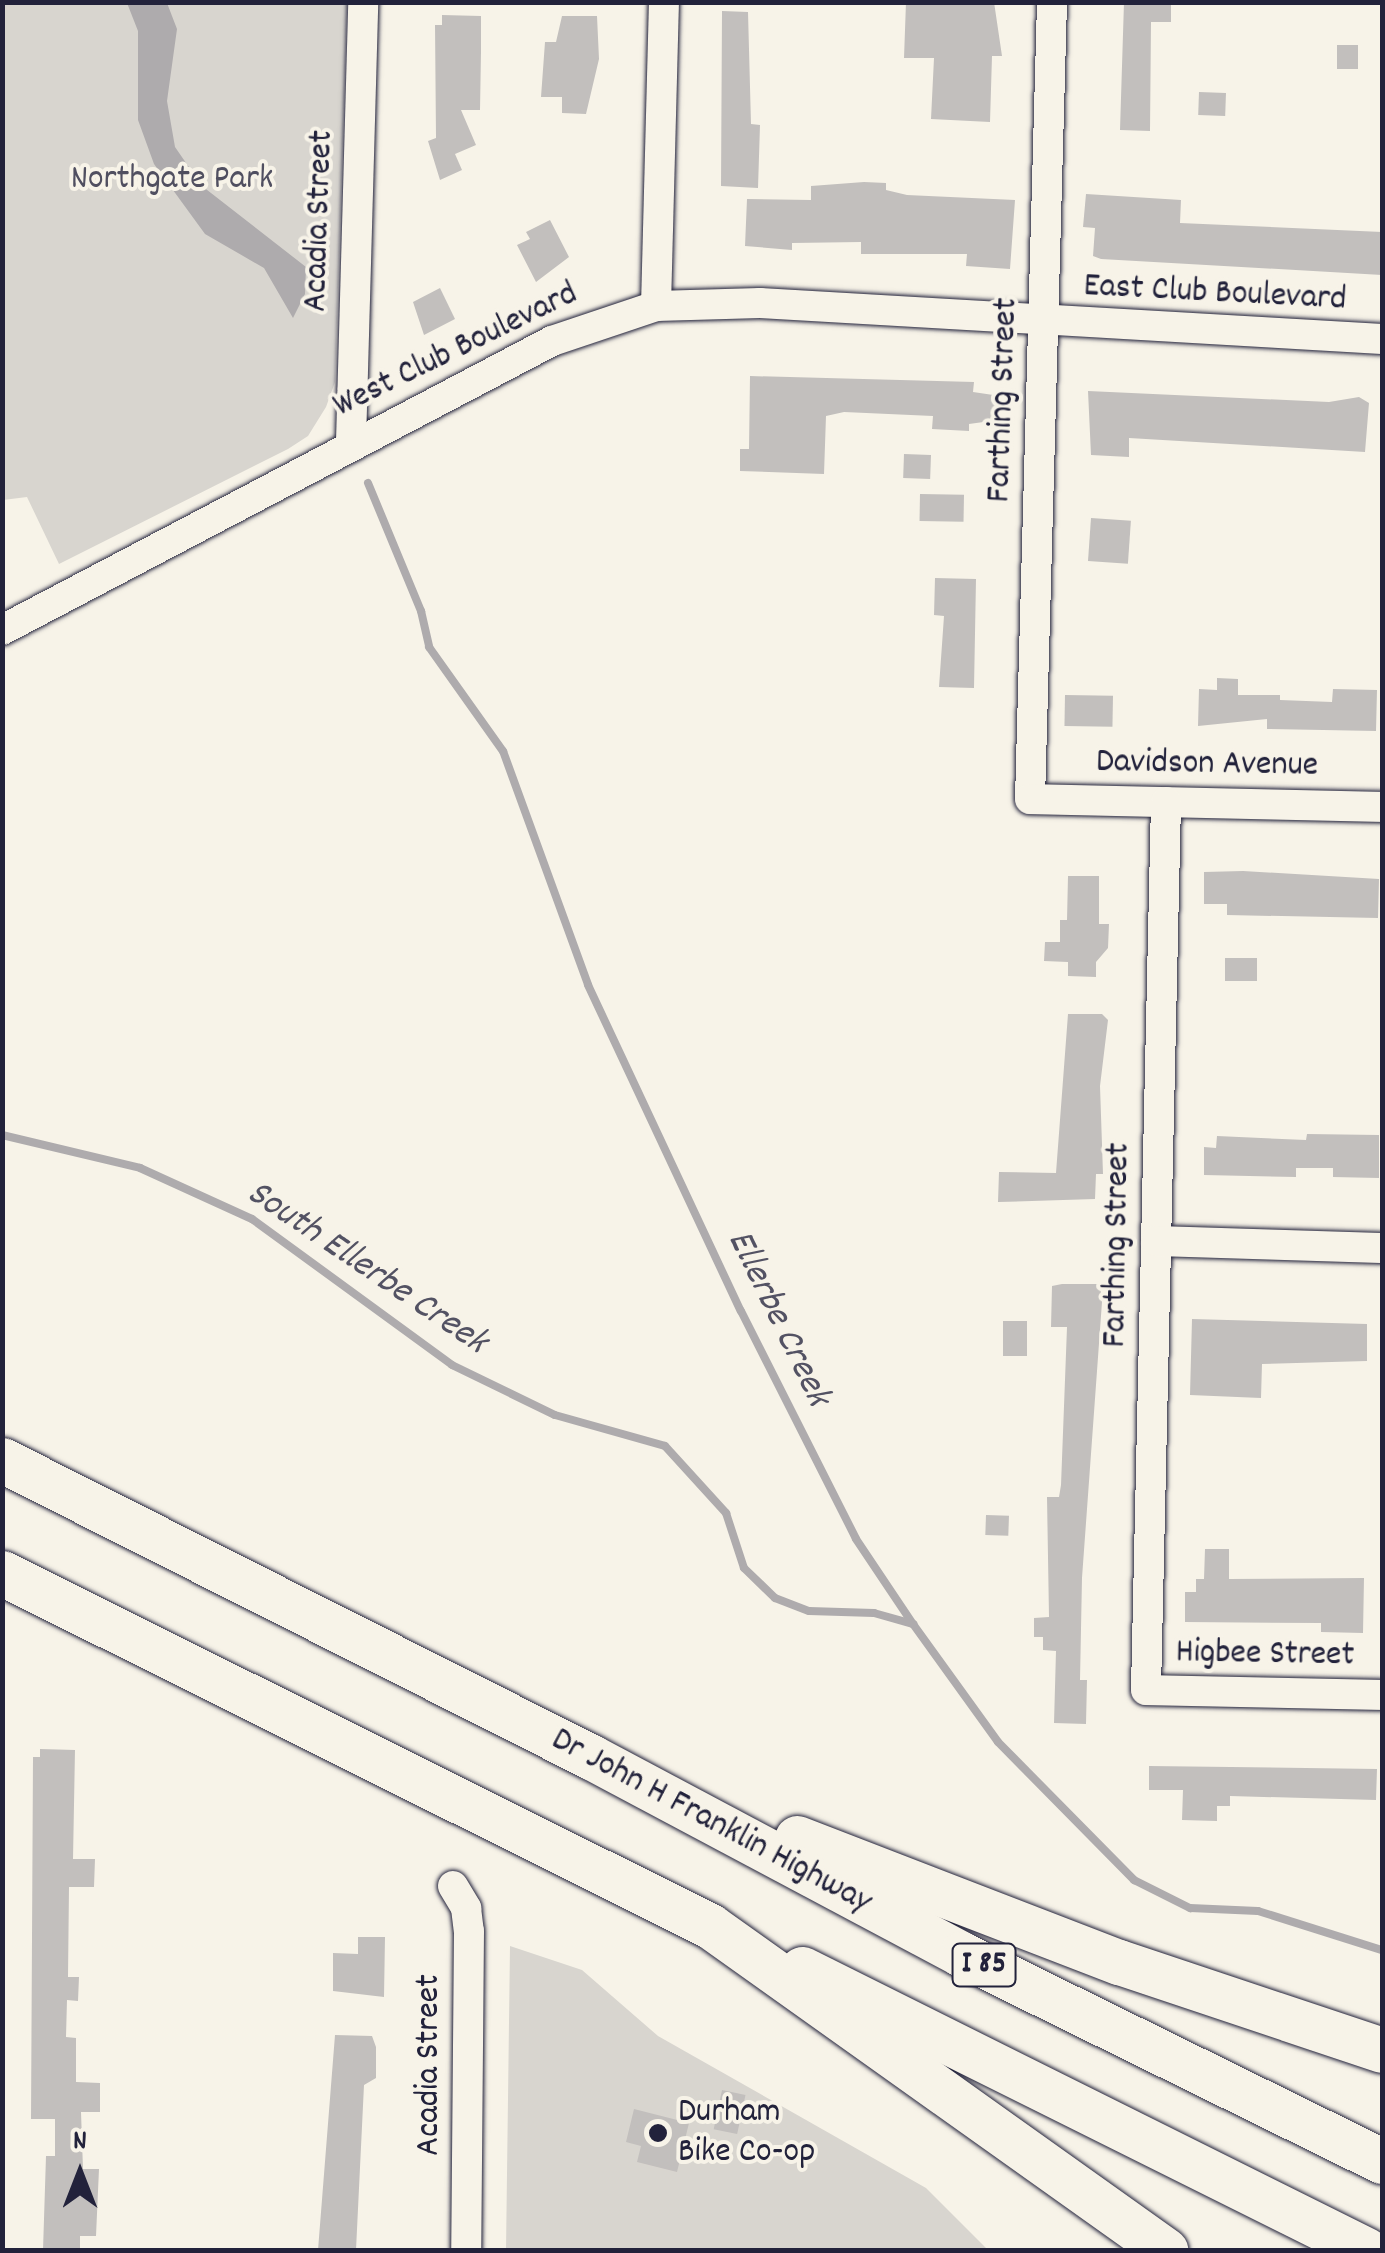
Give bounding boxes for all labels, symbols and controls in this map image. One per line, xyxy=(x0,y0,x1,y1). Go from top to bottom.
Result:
street label: Acadia Street xyxy=(296,129,344,313)
park label: Northgate Park xyxy=(71,159,273,201)
street label: East Club Boulevard xyxy=(1082,266,1348,322)
street label: West Club Boulevard xyxy=(327,274,585,428)
street label: Farthing Street xyxy=(979,297,1029,503)
street label: Davidson Avenue xyxy=(1096,742,1318,788)
street label: Farthing Street xyxy=(1095,1142,1141,1348)
water label: South Ellerbe Creek xyxy=(237,1172,495,1366)
water label: Ellerbe Creek xyxy=(715,1224,839,1414)
street label: Higbee Street xyxy=(1175,1632,1355,1678)
street label: Dr John H Franklin Highway xyxy=(544,1720,878,1924)
road number: I 85 xyxy=(952,1938,1016,1992)
street label: Acadia Street xyxy=(409,1974,451,2156)
place label: Durham Bike Co-op xyxy=(678,2092,815,2174)
marker: Durham Bike Co-op xyxy=(647,2122,669,2144)
north arrow xyxy=(30,2123,130,2223)
text: N xyxy=(73,2123,87,2163)

